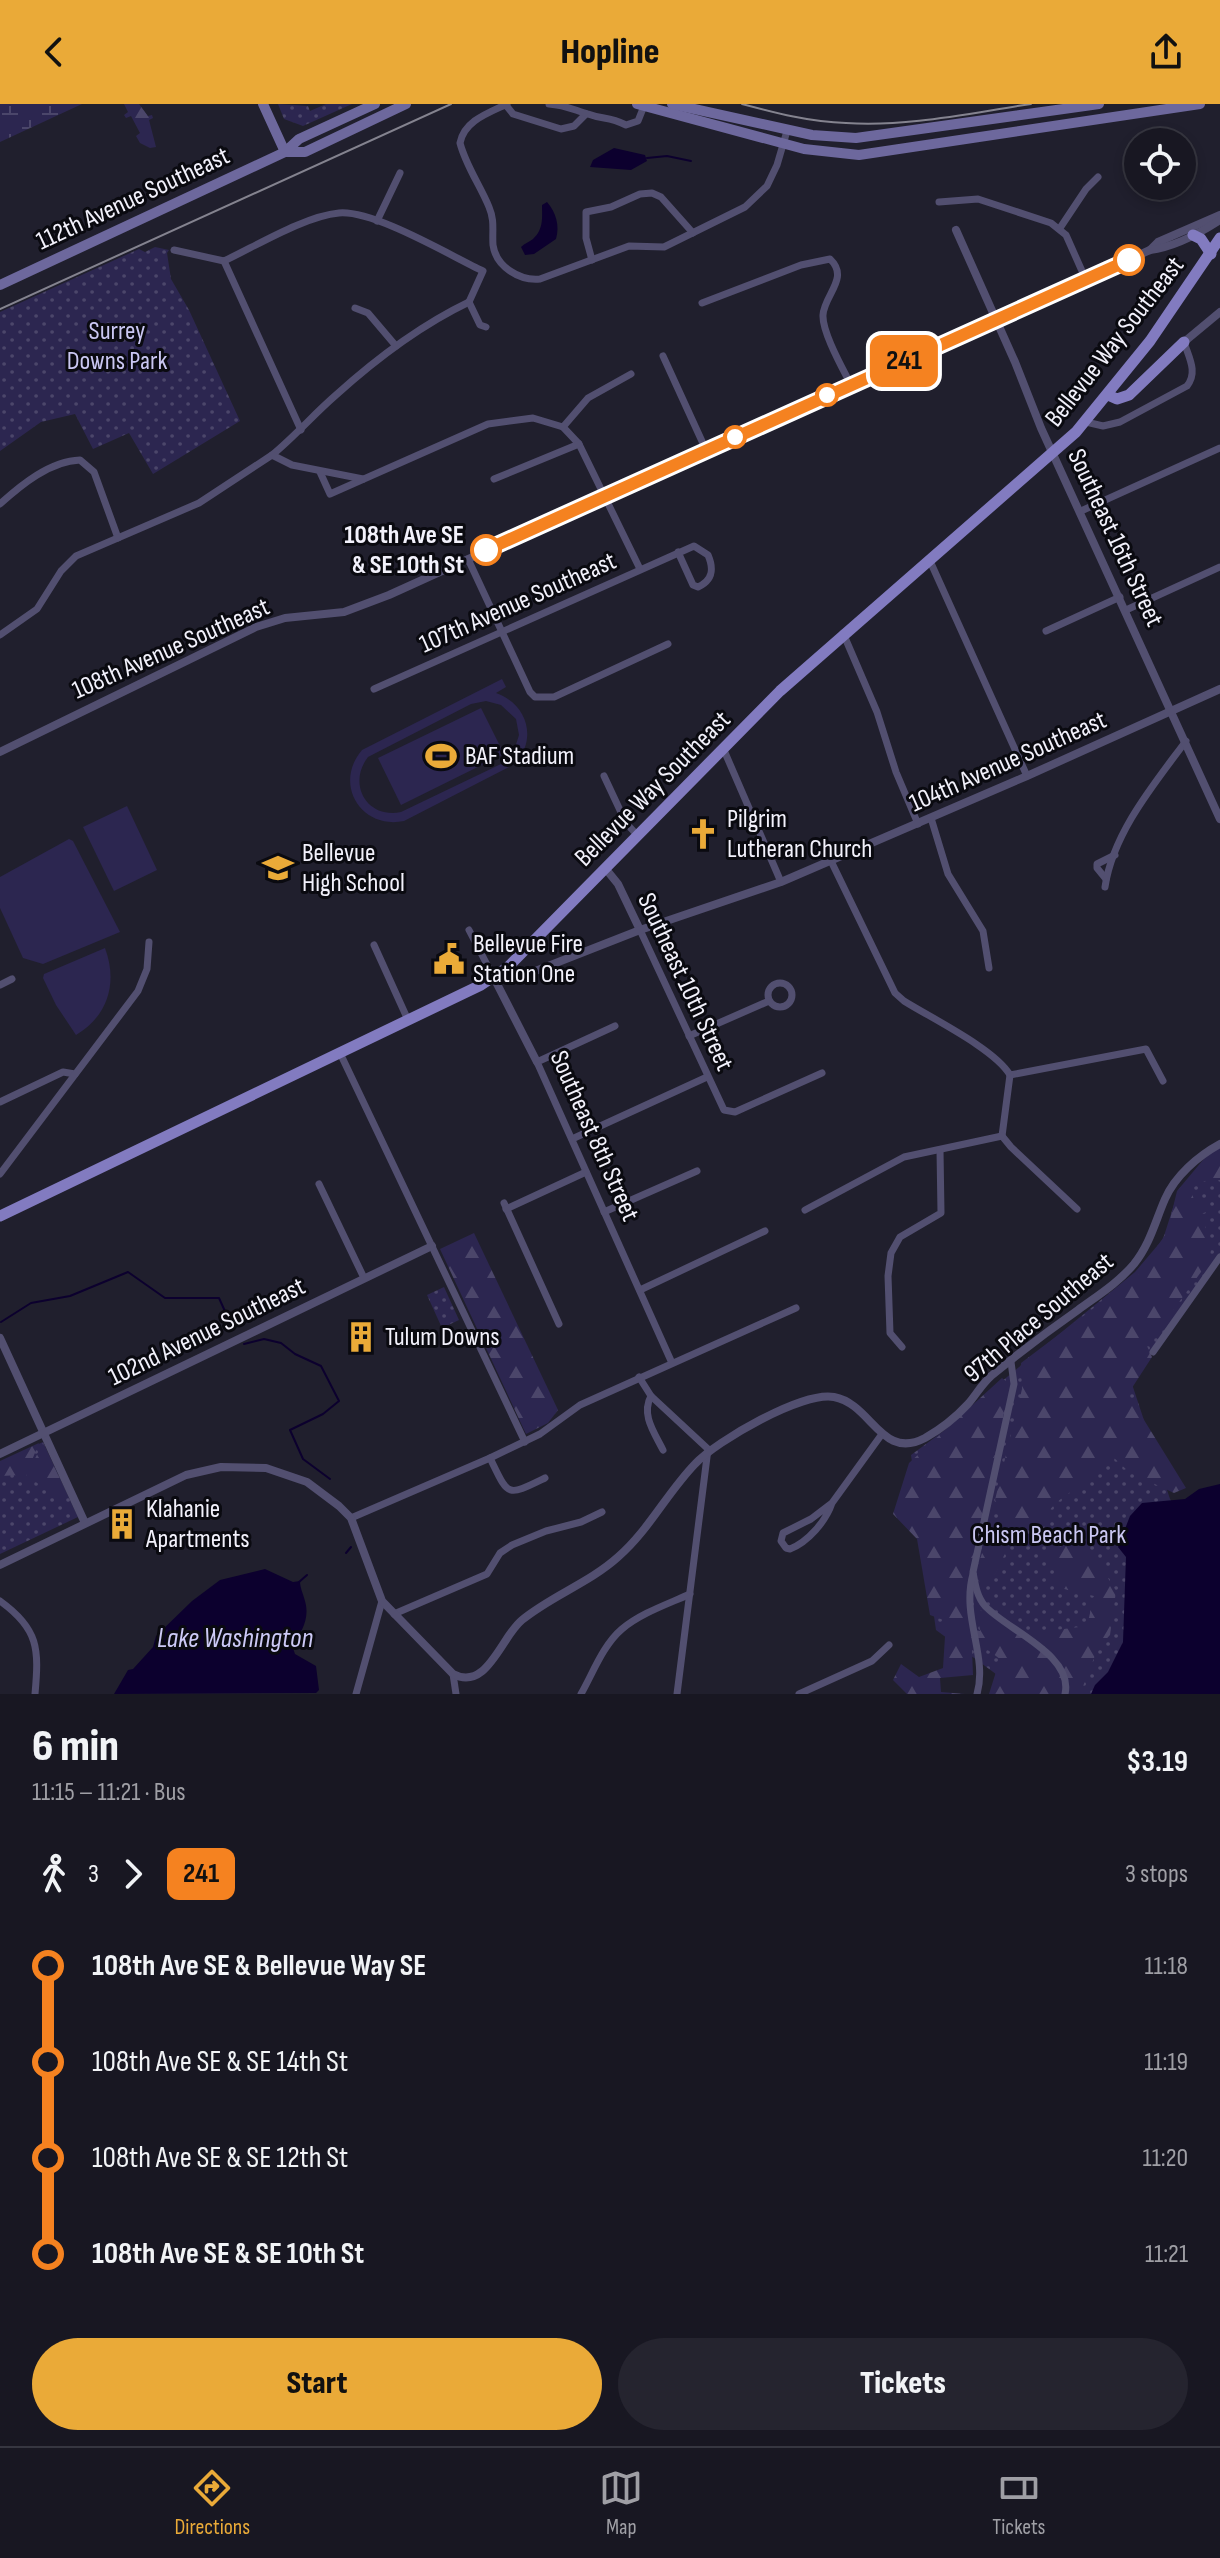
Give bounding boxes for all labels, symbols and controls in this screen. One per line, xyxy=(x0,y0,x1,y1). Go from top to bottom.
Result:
icon: back xyxy=(32,30,76,74)
icon: share xyxy=(1144,30,1188,74)
text: Hopline xyxy=(560,31,660,74)
map controls xyxy=(1124,128,1196,200)
button: locate xyxy=(1124,128,1196,200)
street label: 112th Avenue Southeast xyxy=(31,141,235,257)
unlabelled marker xyxy=(1114,245,1144,275)
street label: Bellevue Way Southeast xyxy=(1039,251,1191,433)
park label: Surrey Downs Park xyxy=(67,316,167,377)
line badge: 241 xyxy=(858,335,950,387)
text: 241 xyxy=(886,344,922,377)
unlabelled marker xyxy=(816,384,838,406)
unlabelled marker xyxy=(724,426,746,448)
street label: Southeast 16th Street xyxy=(1060,444,1170,632)
place label: 108th Ave SE & SE 10th St xyxy=(344,520,464,581)
marker: 108th Ave SE & SE 10th St xyxy=(471,535,501,565)
street label: 107th Avenue Southeast xyxy=(415,546,621,660)
street label: 108th Avenue Southeast xyxy=(68,592,274,706)
street label: Bellevue Way Southeast xyxy=(569,705,737,873)
street label: 104th Avenue Southeast xyxy=(905,705,1111,819)
sports icon: BAF Stadium xyxy=(424,739,458,773)
place label: BAF Stadium xyxy=(465,741,574,772)
place label: Pilgrim Lutheran Church xyxy=(727,804,873,865)
church icon: Pilgrim Lutheran Church xyxy=(686,817,720,851)
place label: Bellevue High School xyxy=(302,838,405,899)
school or university icon: Bellevue High School xyxy=(261,851,295,885)
street label: Southeast 10th Street xyxy=(630,888,740,1076)
place label: Bellevue Fire Station One xyxy=(473,929,583,990)
public building icon: Bellevue Fire Station One xyxy=(432,942,466,976)
street label: Southeast 8th Street xyxy=(543,1046,645,1226)
street label: 97th Place Southeast xyxy=(958,1246,1120,1390)
street label: 102nd Avenue Southeast xyxy=(104,1271,310,1393)
building icon: Tulum Downs xyxy=(344,1320,378,1354)
place label: Tulum Downs xyxy=(385,1322,500,1353)
place label: Klahanie Apartments xyxy=(145,1494,250,1555)
building icon: Klahanie Apartments xyxy=(105,1507,139,1541)
park label: Chism Beach Park xyxy=(972,1520,1126,1551)
water label: Lake Washington xyxy=(157,1622,313,1655)
text: 6 min xyxy=(32,1720,119,1773)
text: $3.19 xyxy=(1126,1744,1188,1780)
text: 11:15 – 11:21 · Bus xyxy=(32,1777,186,1808)
icon: walk xyxy=(32,1852,76,1896)
icon: forward xyxy=(111,1852,155,1896)
text: 241 xyxy=(183,1857,219,1890)
text: 3 xyxy=(88,1859,99,1890)
text: 3 stops xyxy=(1125,1859,1188,1890)
text: 108th Ave SE & Bellevue Way SE xyxy=(92,1948,426,1984)
text: 11:18 xyxy=(1144,1951,1188,1982)
text: 108th Ave SE & SE 14th St xyxy=(92,2044,348,2080)
text: 11:19 xyxy=(1144,2047,1188,2078)
text: 108th Ave SE & SE 12th St xyxy=(92,2140,348,2176)
text: 11:20 xyxy=(1143,2143,1188,2174)
text: 108th Ave SE & SE 10th St xyxy=(92,2236,364,2272)
text: 11:21 xyxy=(1145,2239,1188,2270)
button: Start xyxy=(32,2338,602,2430)
button: Tickets xyxy=(618,2338,1188,2430)
tab: Directions xyxy=(175,2466,250,2541)
tab: Map xyxy=(599,2466,643,2541)
tab: Tickets xyxy=(992,2466,1045,2541)

